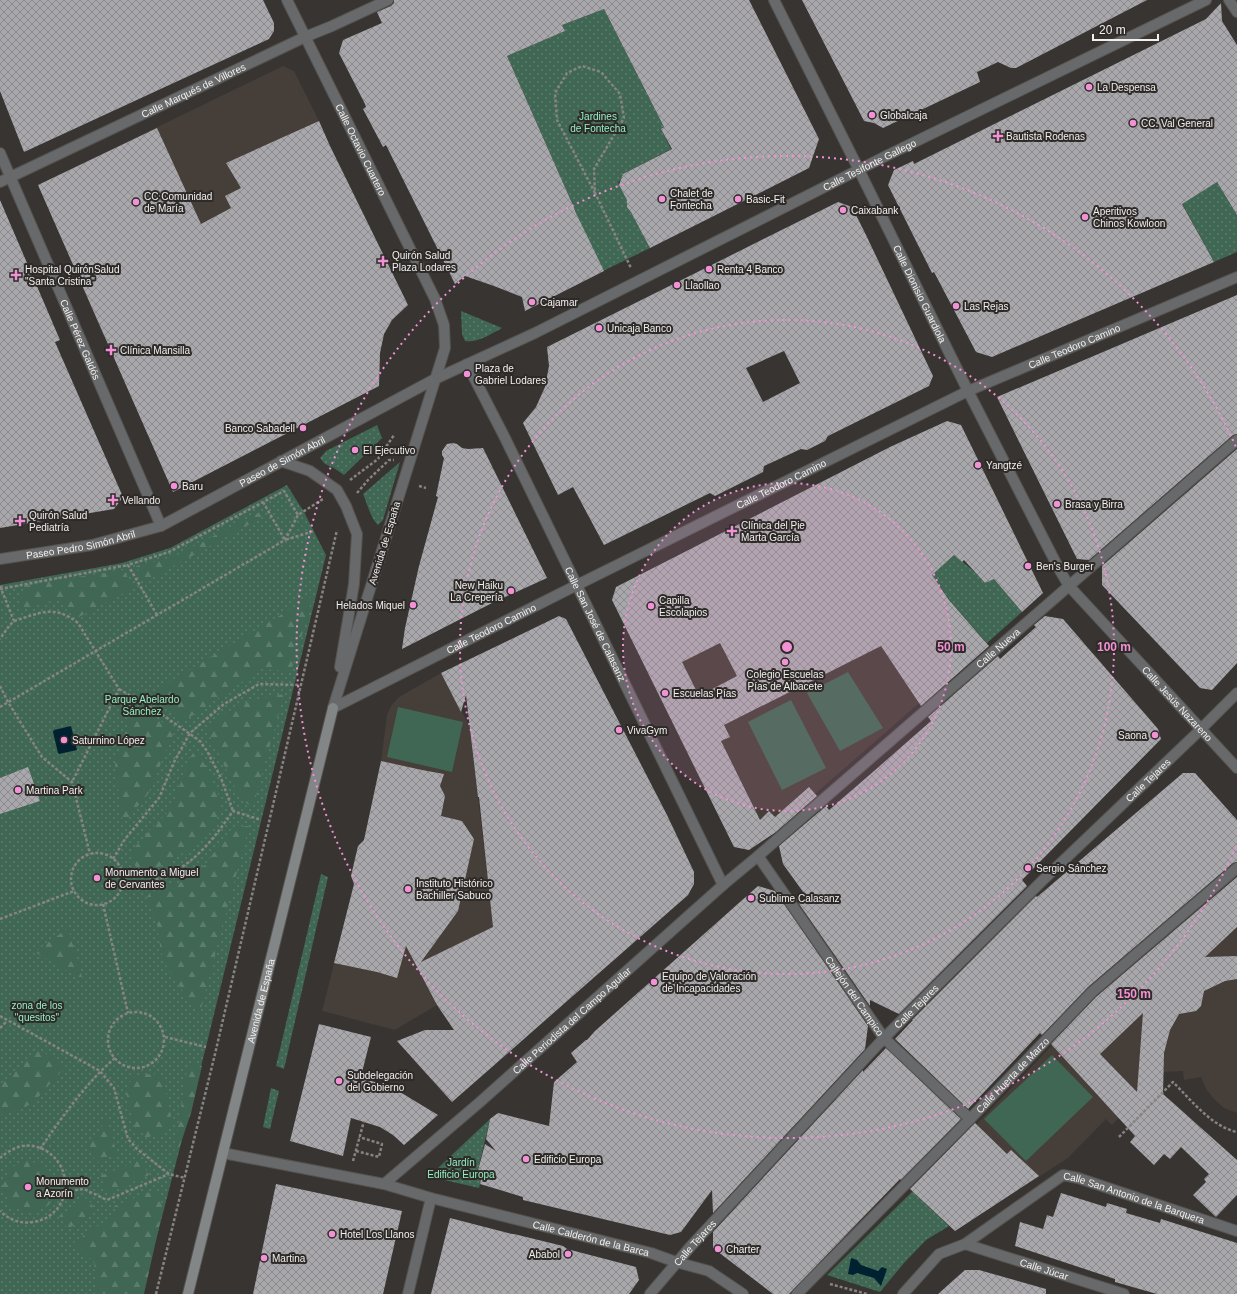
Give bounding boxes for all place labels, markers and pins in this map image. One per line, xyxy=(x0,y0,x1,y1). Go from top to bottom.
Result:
marker: La Despensa xyxy=(1084,82,1094,92)
place label: La Despensa xyxy=(1097,82,1156,93)
marker: Globalcaja xyxy=(867,110,877,120)
place label: Globalcaja xyxy=(880,110,928,121)
marker: CC. Val General xyxy=(1128,118,1138,128)
place label: CC. Val General xyxy=(1141,118,1213,129)
marker: Bautista Rodenas xyxy=(993,131,1003,141)
place label: Bautista Rodenas xyxy=(1006,131,1085,142)
place label: Chalet de Fontecha xyxy=(670,188,713,211)
place label: CC Comunidad de María xyxy=(144,191,212,214)
marker: Chalet de Fontecha xyxy=(657,194,667,204)
marker: Basic-Fit xyxy=(733,194,743,204)
place label: Basic-Fit xyxy=(746,194,785,205)
marker: CC Comunidad de María xyxy=(131,197,141,207)
marker: Caixabank xyxy=(838,205,848,215)
place label: Caixabank xyxy=(851,205,899,216)
place label: Aperitivos Chinos Kowloon xyxy=(1093,206,1165,229)
marker: Aperitivos Chinos Kowloon xyxy=(1080,212,1090,222)
place label: Quirón Salud Plaza Lodares xyxy=(392,250,456,273)
marker: Quirón Salud Plaza Lodares xyxy=(377,255,389,267)
place label: Hospital QuirónSalud "Santa Cristina" xyxy=(25,264,120,287)
marker: Renta 4 Banco xyxy=(704,264,714,274)
place label: Renta 4 Banco xyxy=(717,264,784,275)
marker: Hospital QuirónSalud "Santa Cristina" xyxy=(10,269,22,281)
marker: Llaollao xyxy=(672,280,682,290)
place label: Llaollao xyxy=(685,280,720,291)
marker: Cajamar xyxy=(527,297,537,307)
place label: Cajamar xyxy=(540,297,578,308)
marker: Las Rejas xyxy=(951,301,961,311)
place label: Las Rejas xyxy=(964,301,1008,312)
marker: Unicaja Banco xyxy=(594,323,604,333)
place label: Unicaja Banco xyxy=(607,323,672,334)
marker: Clínica Mansilla xyxy=(105,344,117,356)
place label: Clínica Mansilla xyxy=(120,345,190,356)
place label: Plaza de Gabriel Lodares xyxy=(475,363,546,386)
marker: Plaza de Gabriel Lodares xyxy=(462,369,472,379)
place label: Banco Sabadell xyxy=(225,423,295,434)
marker: Banco Sabadell xyxy=(298,423,308,433)
marker: El Ejecutivo xyxy=(350,445,360,455)
place label: El Ejecutivo xyxy=(363,445,416,456)
marker: Yangtzé xyxy=(973,460,983,470)
place label: Yangtzé xyxy=(986,460,1022,471)
marker: Baru xyxy=(169,481,179,491)
place label: Baru xyxy=(182,481,203,492)
marker: Vellando xyxy=(107,494,119,506)
place label: Vellando xyxy=(122,495,161,506)
marker: Brasa y Birra xyxy=(1052,499,1062,509)
place label: Brasa y Birra xyxy=(1065,499,1123,510)
place label: Quirón Salud Pediatría xyxy=(29,510,87,533)
marker: Quirón Salud Pediatría xyxy=(14,515,26,527)
place label: Clínica del Pie Marta García xyxy=(741,520,805,543)
marker: Clínica del Pie Marta García xyxy=(726,525,738,537)
marker: Ben's Burger xyxy=(1023,561,1033,571)
place label: Ben's Burger xyxy=(1036,561,1094,572)
place label: New Haiku La Crepería xyxy=(450,580,503,603)
marker: New Haiku La Crepería xyxy=(506,586,516,596)
place label: Capilla Escolapios xyxy=(659,595,707,618)
place label: Helados Miquel xyxy=(336,600,405,611)
marker: Helados Miquel xyxy=(408,600,418,610)
marker: Capilla Escolapios xyxy=(646,601,656,611)
centre of rings xyxy=(780,640,794,654)
marker: Colegio Escuelas Pías de Albacete xyxy=(780,657,790,667)
place label: Colegio Escuelas Pías de Albacete xyxy=(746,669,824,692)
marker: Escuelas Pías xyxy=(660,688,670,698)
place label: Escuelas Pías xyxy=(673,688,736,699)
marker: VivaGym xyxy=(614,725,624,735)
place label: VivaGym xyxy=(627,725,667,736)
place label: Saona xyxy=(1118,730,1147,741)
marker: Saona xyxy=(1150,730,1160,740)
marker: Saturnino López xyxy=(59,735,69,745)
place label: Saturnino López xyxy=(72,735,145,746)
marker: Martina Park xyxy=(13,785,23,795)
place label: Martina Park xyxy=(26,785,84,796)
marker: Sergio Sánchez xyxy=(1023,863,1033,873)
place label: Sergio Sánchez xyxy=(1036,863,1107,874)
place label: Monumento a Miguel de Cervantes xyxy=(105,867,198,890)
marker: Monumento a Miguel de Cervantes xyxy=(92,873,102,883)
place label: Instituto Histórico Bachiller Sabuco xyxy=(416,878,493,901)
marker: Instituto Histórico Bachiller Sabuco xyxy=(403,884,413,894)
marker: Sublime Calasanz xyxy=(746,893,756,903)
place label: Sublime Calasanz xyxy=(759,893,840,904)
place label: Equipo de Valoración de Incapacidades xyxy=(662,971,756,994)
marker: Equipo de Valoración de Incapacidades xyxy=(649,977,659,987)
place label: Subdelegación del Gobierno xyxy=(347,1070,413,1093)
marker: Subdelegación del Gobierno xyxy=(334,1076,344,1086)
marker: Edificio Europa xyxy=(521,1154,531,1164)
place label: Edificio Europa xyxy=(534,1154,602,1165)
place label: Monumento a Azorín xyxy=(36,1176,89,1199)
marker: Monumento a Azorín xyxy=(23,1182,33,1192)
marker: Hotel Los Llanos xyxy=(327,1229,337,1239)
place label: Hotel Los Llanos xyxy=(340,1229,415,1240)
marker: Charter xyxy=(713,1244,723,1254)
place label: Charter xyxy=(726,1244,760,1255)
place label: Ababol xyxy=(529,1249,560,1260)
marker: Ababol xyxy=(563,1249,573,1259)
marker: Martina xyxy=(259,1253,269,1263)
place label: Martina xyxy=(272,1253,306,1264)

